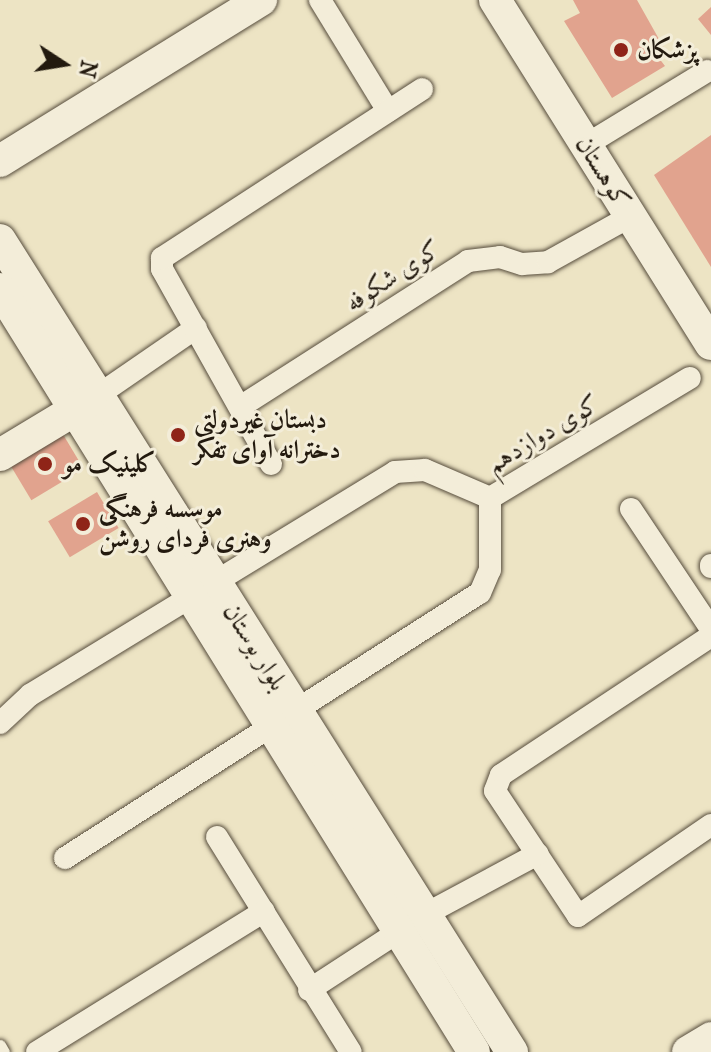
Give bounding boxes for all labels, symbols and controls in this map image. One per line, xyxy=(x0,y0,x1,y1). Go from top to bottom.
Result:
north arrow xyxy=(24,24,104,104)
place label: پزشکان xyxy=(637,34,698,66)
marker: پزشکان xyxy=(612,41,630,59)
text: N xyxy=(73,58,102,80)
street label: کوهستان xyxy=(569,130,637,214)
street label: کوی شکوفه xyxy=(339,233,447,319)
street label: کوی دوازدهم xyxy=(481,388,605,480)
place label: دبستان غیردولتی دخترانه آوای تفکر xyxy=(194,404,341,466)
marker: دبستان غیردولتی دخترانه آوای تفکر xyxy=(169,426,187,444)
place label: کلینیک مو xyxy=(63,448,156,480)
marker: کلینیک مو xyxy=(34,453,56,475)
place label: موسسه فرهنگی وهنری فردای روشن xyxy=(99,493,272,554)
marker: موسسه فرهنگی وهنری فردای روشن xyxy=(74,515,92,533)
street label: بلوار بوستان xyxy=(216,597,294,697)

